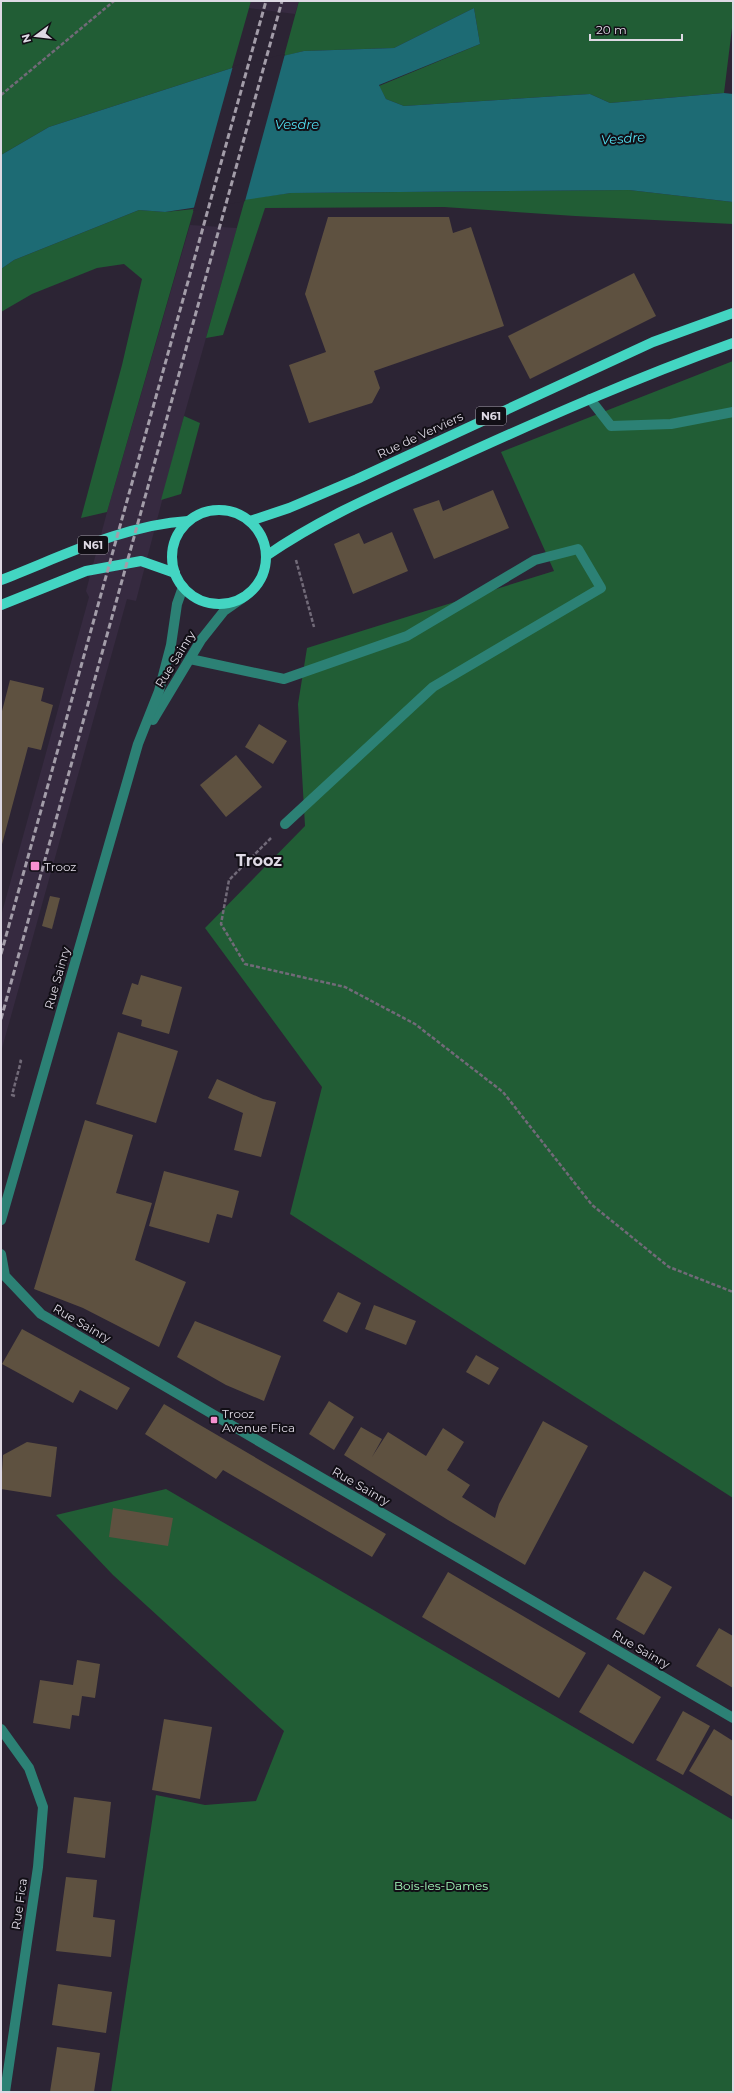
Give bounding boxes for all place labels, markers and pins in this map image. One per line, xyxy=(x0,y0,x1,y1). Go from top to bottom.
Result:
place label: Trooz xyxy=(44,859,76,874)
marker: Trooz xyxy=(29,860,41,872)
place label: Trooz Avenue Fica xyxy=(222,1406,295,1435)
marker: Trooz Avenue Fica xyxy=(209,1415,219,1425)

